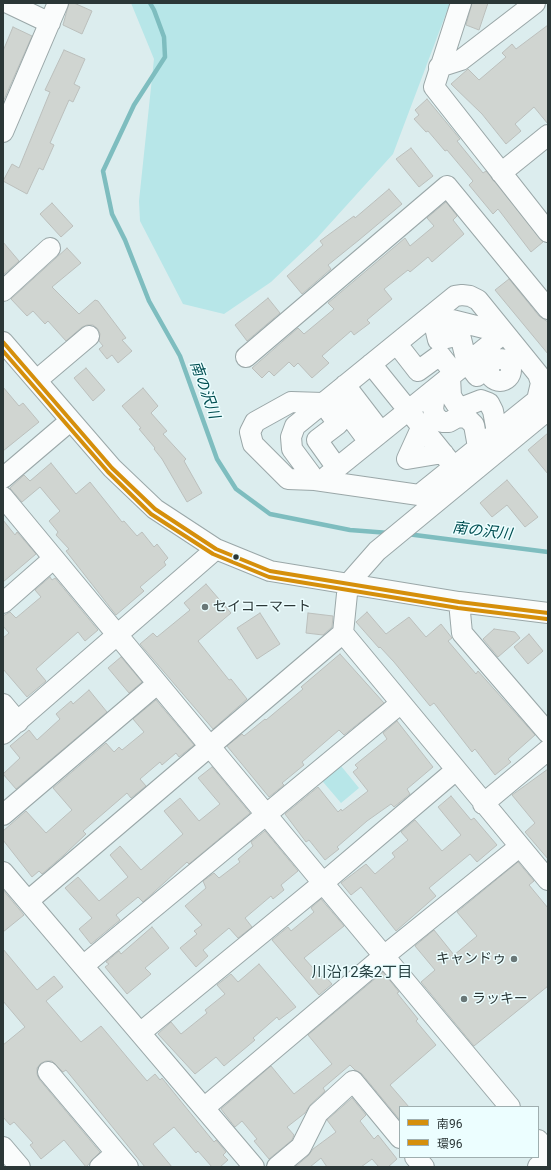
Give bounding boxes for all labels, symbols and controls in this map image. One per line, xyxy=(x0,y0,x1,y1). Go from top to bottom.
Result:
water label: 南の沢川 xyxy=(185,359,223,421)
water label: 南の沢川 xyxy=(451,519,513,545)
unlabelled marker xyxy=(231,552,241,562)
place label: セイコーマート xyxy=(213,599,311,615)
marker: セイコーマート xyxy=(200,602,210,612)
place label: キャンドゥ xyxy=(436,951,506,967)
marker: キャンドゥ xyxy=(509,954,519,964)
district label: 川沿12条2丁目 xyxy=(312,964,412,982)
place label: ラッキー xyxy=(472,991,528,1007)
marker: ラッキー xyxy=(459,994,469,1004)
legend xyxy=(399,1106,539,1158)
text: 南96 xyxy=(437,1117,463,1131)
text: 環96 xyxy=(437,1137,463,1151)

